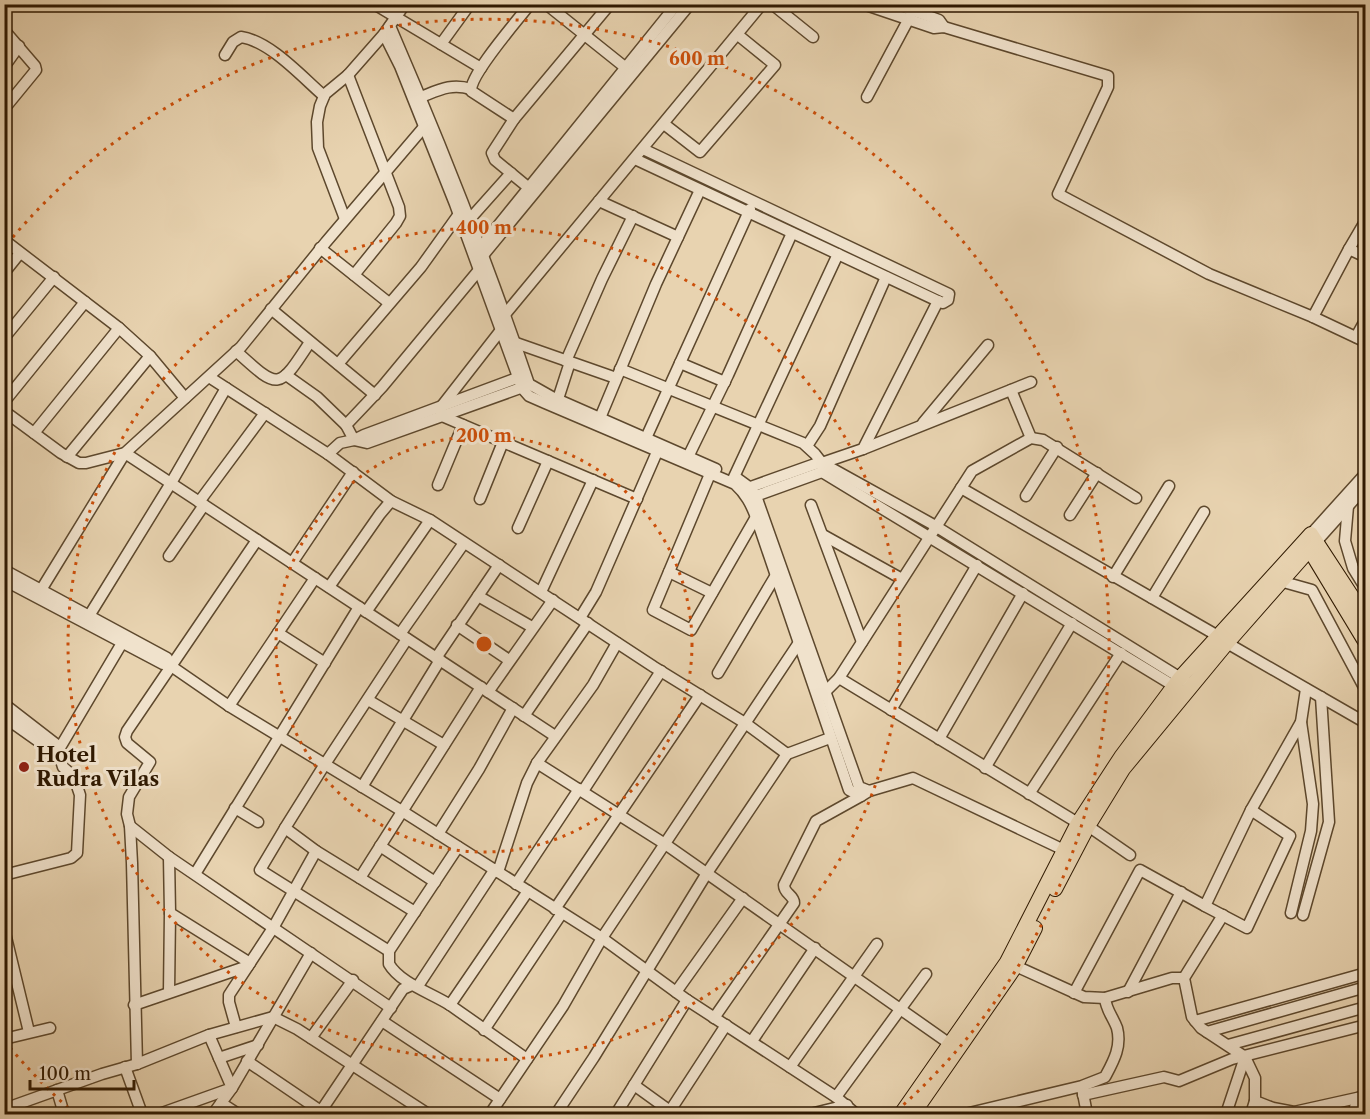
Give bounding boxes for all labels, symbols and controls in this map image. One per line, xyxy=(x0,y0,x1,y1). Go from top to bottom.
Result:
text: 600 m xyxy=(669,48,725,70)
text: 400 m xyxy=(456,217,512,239)
text: 200 m xyxy=(456,425,512,447)
centre of rings xyxy=(474,634,494,654)
place label: Hotel Rudra Vilas xyxy=(36,742,159,791)
marker: Hotel Rudra Vilas xyxy=(17,760,31,774)
scale bar xyxy=(30,1053,134,1091)
text: 100 m xyxy=(39,1063,91,1085)

